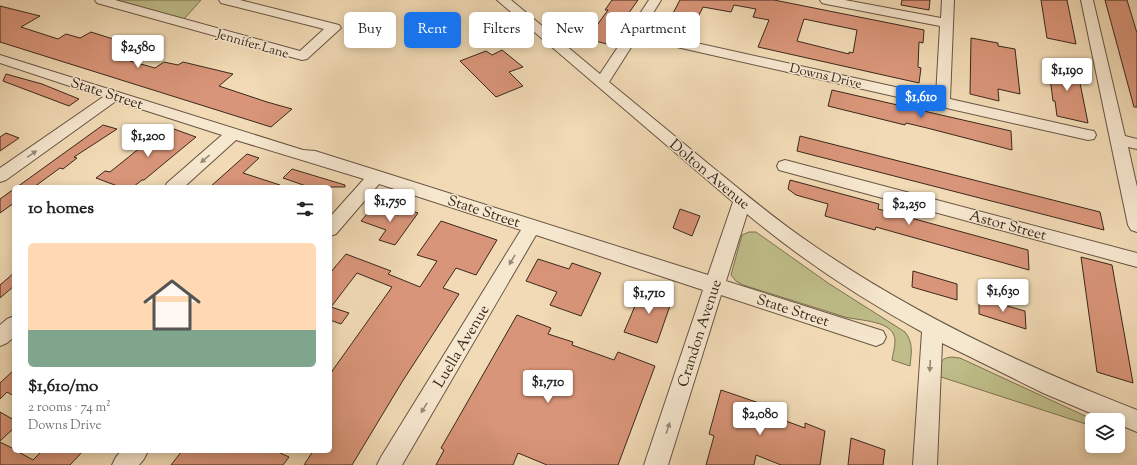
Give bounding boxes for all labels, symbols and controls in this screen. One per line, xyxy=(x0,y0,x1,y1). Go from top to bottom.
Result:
chip: Buy xyxy=(344,12,396,48)
chip: Rent xyxy=(404,12,461,48)
chip: Filters xyxy=(469,12,534,48)
chip: New xyxy=(542,12,598,48)
chip: Apartment xyxy=(606,12,700,48)
street label: Jennifer Lane xyxy=(213,26,291,64)
pin: $2,580 xyxy=(105,35,171,69)
text: $2,580 xyxy=(121,39,155,57)
pin: $1,190 xyxy=(1034,58,1100,92)
street label: Downs Drive xyxy=(788,60,863,94)
text: $1,190 xyxy=(1051,62,1083,80)
street label: State Street xyxy=(68,73,145,116)
pin: $1,610 xyxy=(888,85,954,119)
text: $1,610 xyxy=(905,89,937,107)
pin: $1,200 xyxy=(115,124,181,158)
text: $1,200 xyxy=(131,128,165,146)
street label: Dolton Avenue xyxy=(664,135,754,215)
one-way arrow xyxy=(27,150,37,158)
one-way arrow xyxy=(199,155,210,164)
pin: $1,750 xyxy=(357,189,423,223)
street label: State Street xyxy=(445,191,522,234)
pin: $2,250 xyxy=(876,192,942,226)
text: $1,750 xyxy=(374,193,406,211)
text: $2,250 xyxy=(892,196,926,214)
text: 10 homes xyxy=(28,197,94,221)
icon: filters xyxy=(294,198,316,220)
street label: Astor Street xyxy=(967,206,1048,247)
one-way arrow xyxy=(508,254,515,266)
icon: home xyxy=(136,269,208,341)
street label: Crandon Avenue xyxy=(673,277,728,390)
pin: $1,630 xyxy=(970,279,1036,313)
pin: $1,710 xyxy=(616,281,682,315)
text: $1,630 xyxy=(987,283,1019,301)
text: $1,710 xyxy=(633,285,665,303)
street label: State Street xyxy=(754,290,831,333)
street label: Luella Avenue xyxy=(429,301,495,392)
one-way arrow xyxy=(926,360,933,372)
pin: $1,710 xyxy=(515,370,581,404)
text: $1,710 xyxy=(532,374,564,392)
text: $1,610/mo xyxy=(28,375,98,399)
text: 2 rooms · 74 m² xyxy=(28,399,111,417)
one-way arrow xyxy=(420,402,427,414)
pin: $2,080 xyxy=(727,402,793,436)
text: $2,080 xyxy=(742,406,778,424)
map controls xyxy=(1085,413,1125,453)
button: layers xyxy=(1085,413,1125,453)
text: Downs Drive xyxy=(28,417,102,435)
one-way arrow xyxy=(665,422,671,434)

